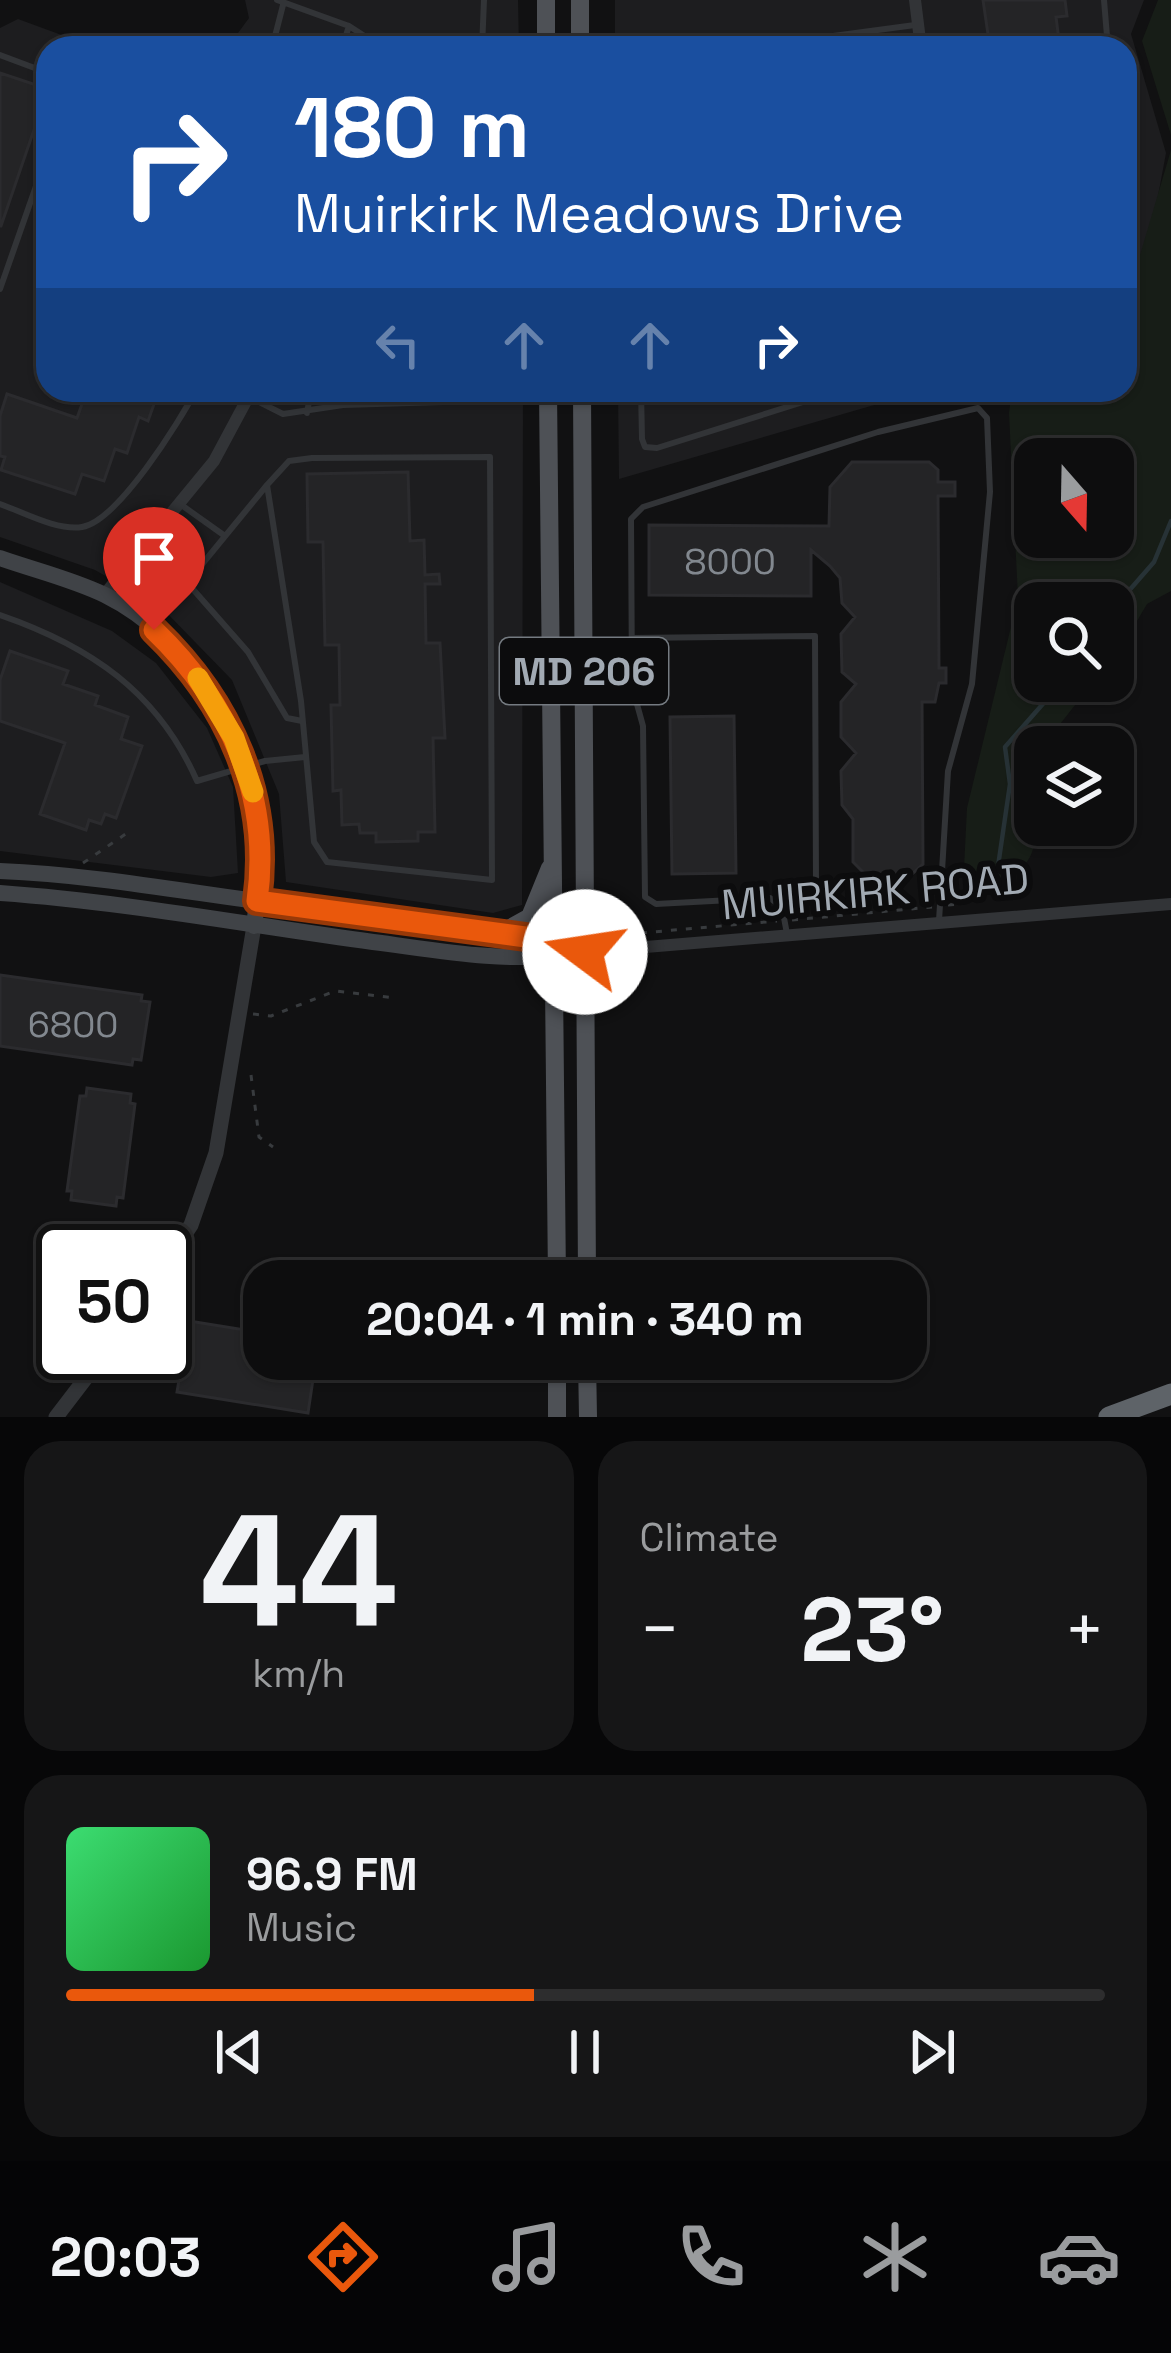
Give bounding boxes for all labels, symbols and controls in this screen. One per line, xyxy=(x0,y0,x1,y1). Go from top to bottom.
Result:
text: 180 m xyxy=(294,74,530,182)
icon: right xyxy=(96,84,252,240)
text: Muirkirk Meadows Drive xyxy=(294,179,904,248)
icon: left xyxy=(365,312,431,378)
icon: ahead xyxy=(491,312,557,378)
icon: ahead xyxy=(617,312,683,378)
icon: right xyxy=(743,312,809,378)
north arrow xyxy=(1014,438,1134,558)
map controls xyxy=(1014,438,1134,846)
pin xyxy=(103,507,205,630)
icon: arrive xyxy=(121,525,187,591)
house number: 8000 xyxy=(684,539,776,585)
button: search xyxy=(1014,582,1134,702)
road number: MD 206 xyxy=(500,638,668,704)
button: layers xyxy=(1014,726,1134,846)
street label: MUIRKIRK ROAD xyxy=(719,852,1031,931)
position arrow xyxy=(522,889,648,1015)
house number: 6800 xyxy=(28,1002,118,1048)
speed limit sign: 50 xyxy=(36,1224,192,1380)
text: 20:04 · 1 min · 340 m xyxy=(366,1291,804,1348)
text: 44 xyxy=(200,1471,398,1671)
text: Climate xyxy=(640,1513,779,1562)
text: 23° xyxy=(800,1572,944,1687)
text: − xyxy=(640,1587,680,1671)
text: + xyxy=(1064,1587,1105,1671)
text: km/h xyxy=(252,1649,345,1698)
text: 96.9 FM xyxy=(246,1846,418,1903)
text: Music xyxy=(246,1903,357,1952)
icon: previous xyxy=(206,2019,272,2085)
icon: pause xyxy=(552,2019,618,2085)
icon: next xyxy=(899,2019,965,2085)
icon: directions xyxy=(301,2215,385,2299)
icon: music xyxy=(485,2215,569,2299)
icon: phone xyxy=(669,2215,753,2299)
icon: climate xyxy=(853,2215,937,2299)
icon: car xyxy=(1037,2215,1121,2299)
text: 20:03 xyxy=(50,2223,201,2292)

